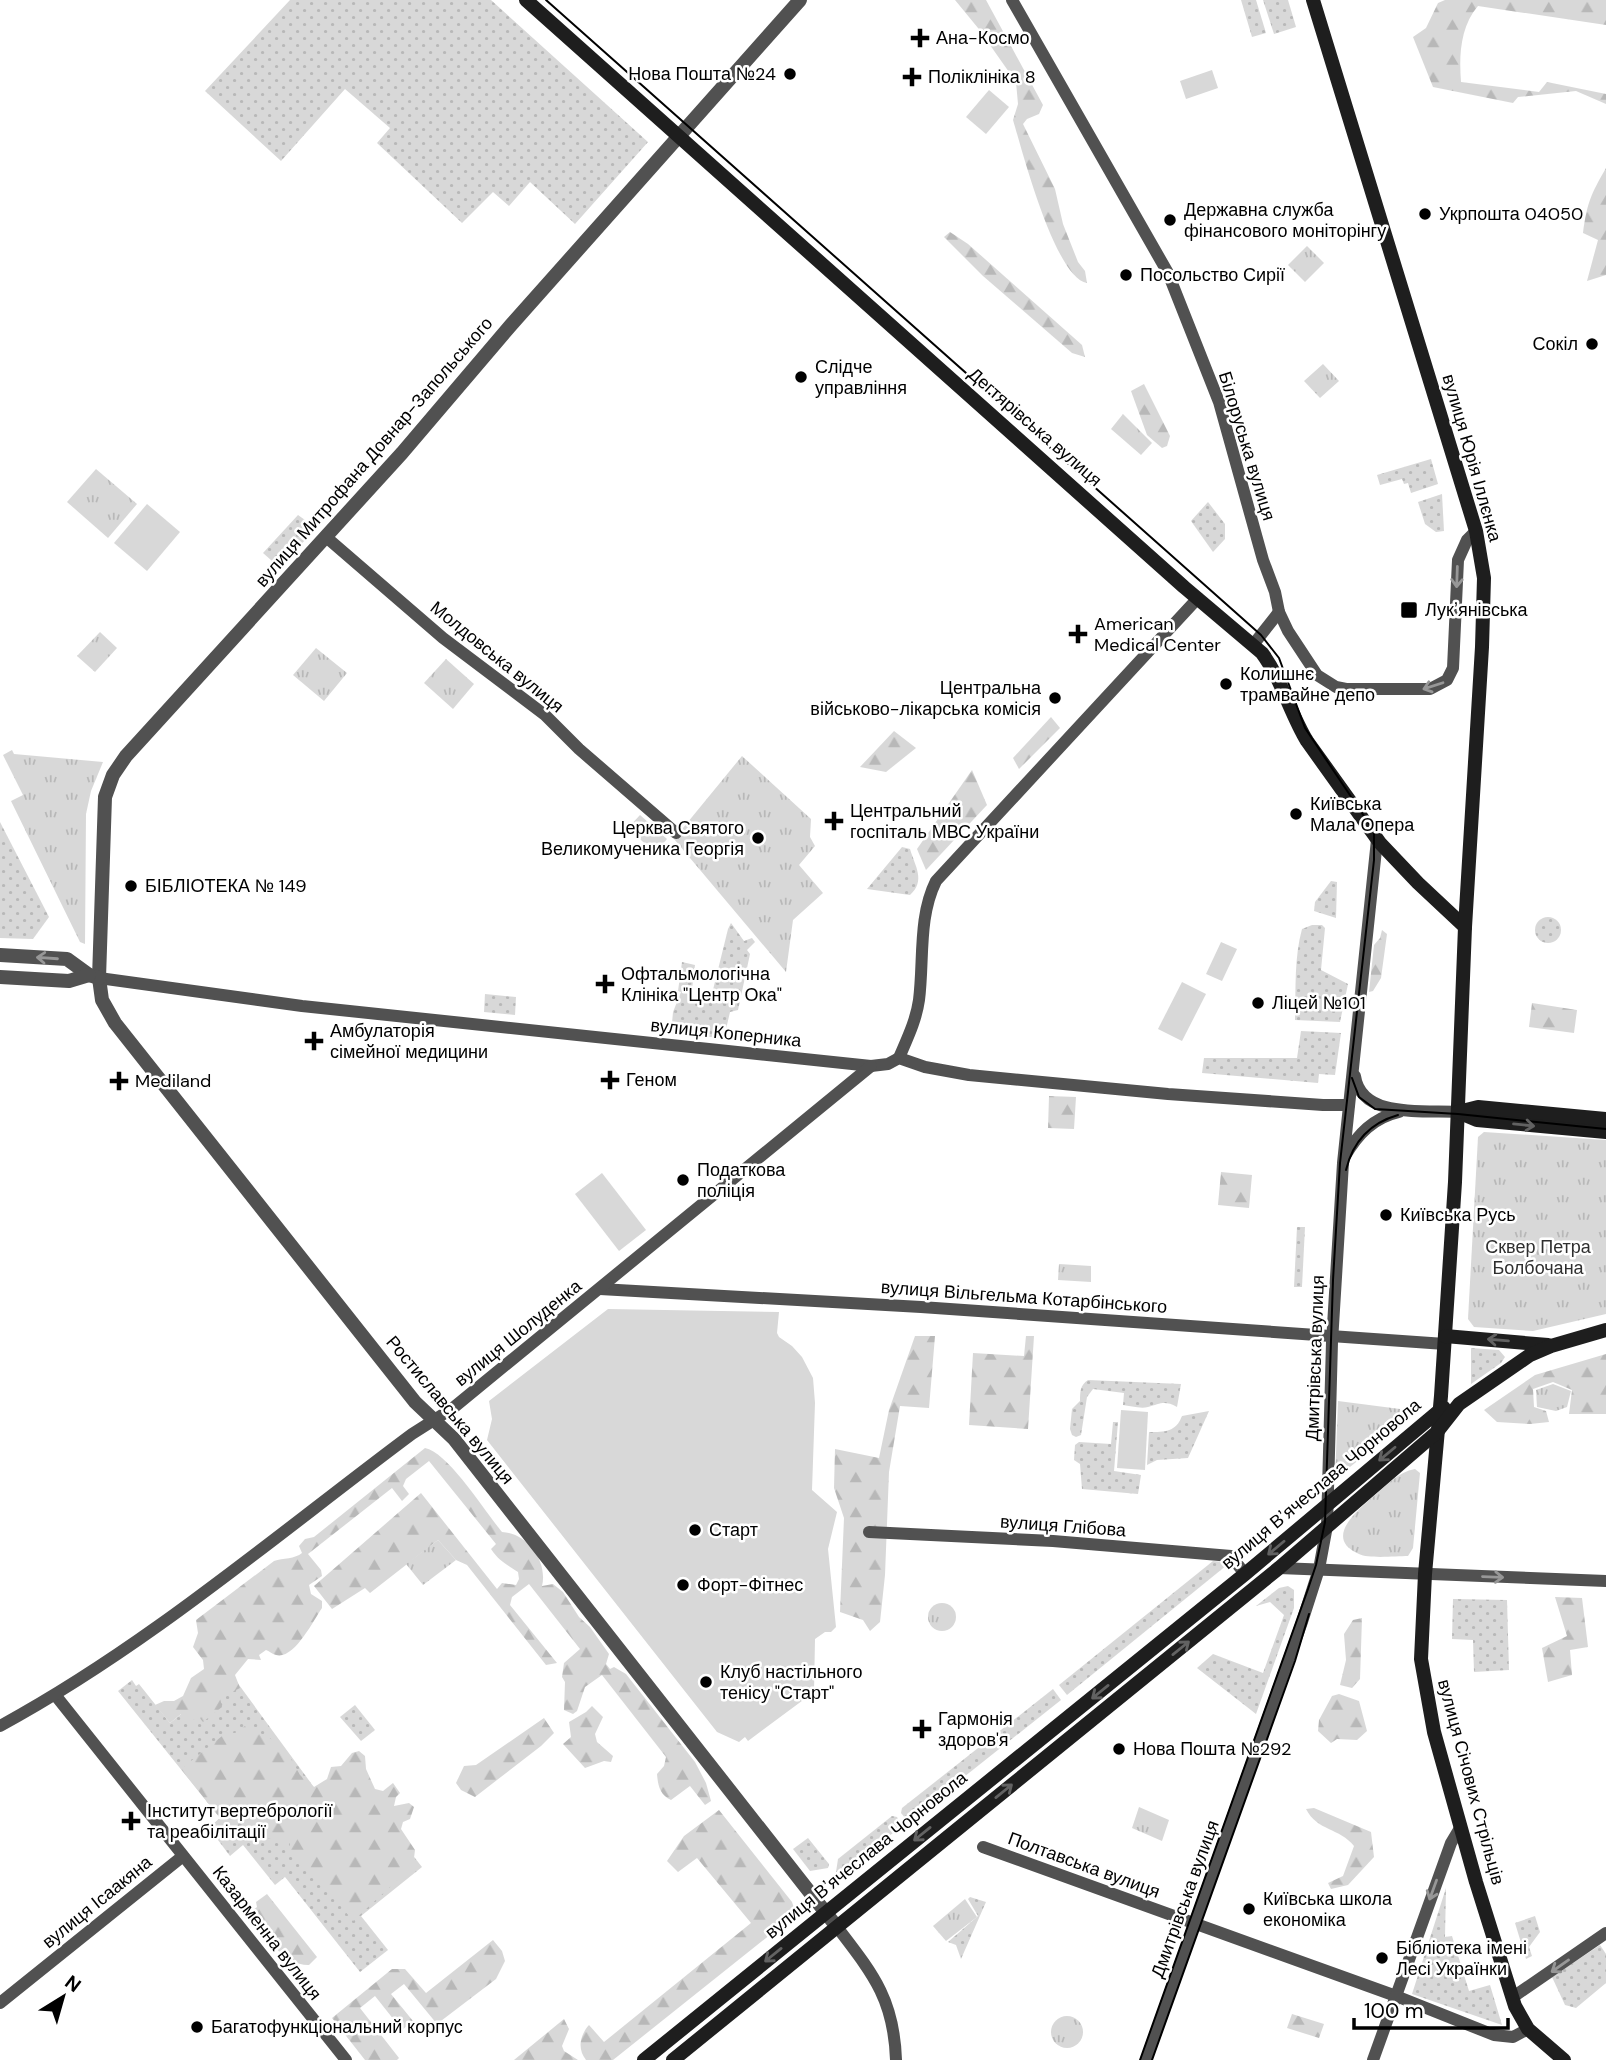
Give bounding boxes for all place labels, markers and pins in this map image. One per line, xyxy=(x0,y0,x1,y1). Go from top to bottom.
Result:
place label: Ана-Космо xyxy=(936,26,1030,50)
marker: Ана-Космо xyxy=(910,28,930,48)
place label: Нова Пошта №24 xyxy=(628,62,776,86)
place label: Поліклініка 8 xyxy=(928,65,1036,89)
marker: Нова Пошта №24 xyxy=(782,66,798,82)
marker: Поліклініка 8 xyxy=(902,67,922,87)
place label: Державна служба фінансового моніторінгу xyxy=(1184,198,1386,243)
place label: Укрпошта 04050 xyxy=(1439,202,1583,226)
marker: Укрпошта 04050 xyxy=(1417,206,1433,222)
marker: Державна служба фінансового моніторінгу xyxy=(1162,212,1178,228)
place label: Посольство Сирії xyxy=(1140,263,1285,287)
marker: Посольство Сирії xyxy=(1118,267,1134,283)
place label: Сокіл xyxy=(1533,332,1578,356)
marker: Сокіл xyxy=(1584,336,1600,352)
place label: Слідче управління xyxy=(815,355,907,400)
marker: Слідче управління xyxy=(793,369,809,385)
place label: Лукʼянівська xyxy=(1425,598,1529,622)
marker: Лукʼянівська xyxy=(1399,600,1419,620)
place label: American Medical Center xyxy=(1094,612,1221,657)
marker: American Medical Center xyxy=(1068,624,1088,644)
place label: Колишнє трамвайне депо xyxy=(1240,662,1375,707)
place label: Центральна військово-лікарська комісія xyxy=(810,676,1042,721)
marker: Колишнє трамвайне депо xyxy=(1218,676,1234,692)
marker: Центральна військово-лікарська комісія xyxy=(1047,690,1063,706)
place label: Київська Мала Опера xyxy=(1310,792,1415,837)
place label: Центральний госпіталь МВС України xyxy=(850,799,1039,844)
marker: Київська Мала Опера xyxy=(1288,806,1304,822)
marker: Центральний госпіталь МВС України xyxy=(824,811,844,831)
place label: Церква Святого Великомученика Георгія xyxy=(541,816,744,861)
marker: Церква Святого Великомученика Георгія xyxy=(750,830,766,846)
place label: БІБЛІОТЕКА № 149 xyxy=(145,874,307,898)
marker: БІБЛІОТЕКА № 149 xyxy=(123,878,139,894)
place label: Офтальмологічна Клініка "Центр Ока" xyxy=(621,962,782,1007)
marker: Офтальмологічна Клініка "Центр Ока" xyxy=(595,974,615,994)
place label: Ліцей №101 xyxy=(1272,991,1366,1015)
marker: Ліцей №101 xyxy=(1250,995,1266,1011)
place label: Амбулаторія сімейної медицини xyxy=(330,1019,488,1064)
marker: Амбулаторія сімейної медицини xyxy=(304,1031,324,1051)
place label: Геном xyxy=(626,1068,677,1092)
place label: Mediland xyxy=(135,1069,211,1093)
marker: Геном xyxy=(600,1070,620,1090)
marker: Mediland xyxy=(109,1071,129,1091)
place label: Податкова поліція xyxy=(697,1158,786,1203)
marker: Податкова поліція xyxy=(675,1172,691,1188)
place label: Київська Русь xyxy=(1400,1203,1516,1227)
marker: Київська Русь xyxy=(1378,1207,1394,1223)
place label: Старт xyxy=(709,1518,758,1542)
marker: Старт xyxy=(687,1522,703,1538)
place label: Форт-Фітнес xyxy=(697,1573,803,1597)
marker: Форт-Фітнес xyxy=(675,1577,691,1593)
place label: Клуб настільного тенісу "Старт" xyxy=(720,1660,863,1705)
marker: Клуб настільного тенісу "Старт" xyxy=(698,1674,714,1690)
place label: Гармонія здоров'я xyxy=(938,1707,1013,1752)
marker: Гармонія здоров'я xyxy=(912,1719,932,1739)
place label: Нова Пошта №292 xyxy=(1133,1737,1291,1761)
marker: Нова Пошта №292 xyxy=(1111,1741,1127,1757)
place label: Інститут вертебрології та реабілітації xyxy=(147,1799,333,1844)
marker: Інститут вертебрології та реабілітації xyxy=(121,1811,141,1831)
place label: Київська школа економіка xyxy=(1263,1887,1393,1932)
marker: Київська школа економіка xyxy=(1241,1901,1257,1917)
place label: Бібліотека імені Лесі Українки xyxy=(1396,1936,1527,1981)
marker: Бібліотека імені Лесі Українки xyxy=(1374,1950,1390,1966)
place label: Багатофункціональний корпус xyxy=(211,2015,463,2039)
marker: Багатофункціональний корпус xyxy=(189,2019,205,2035)

